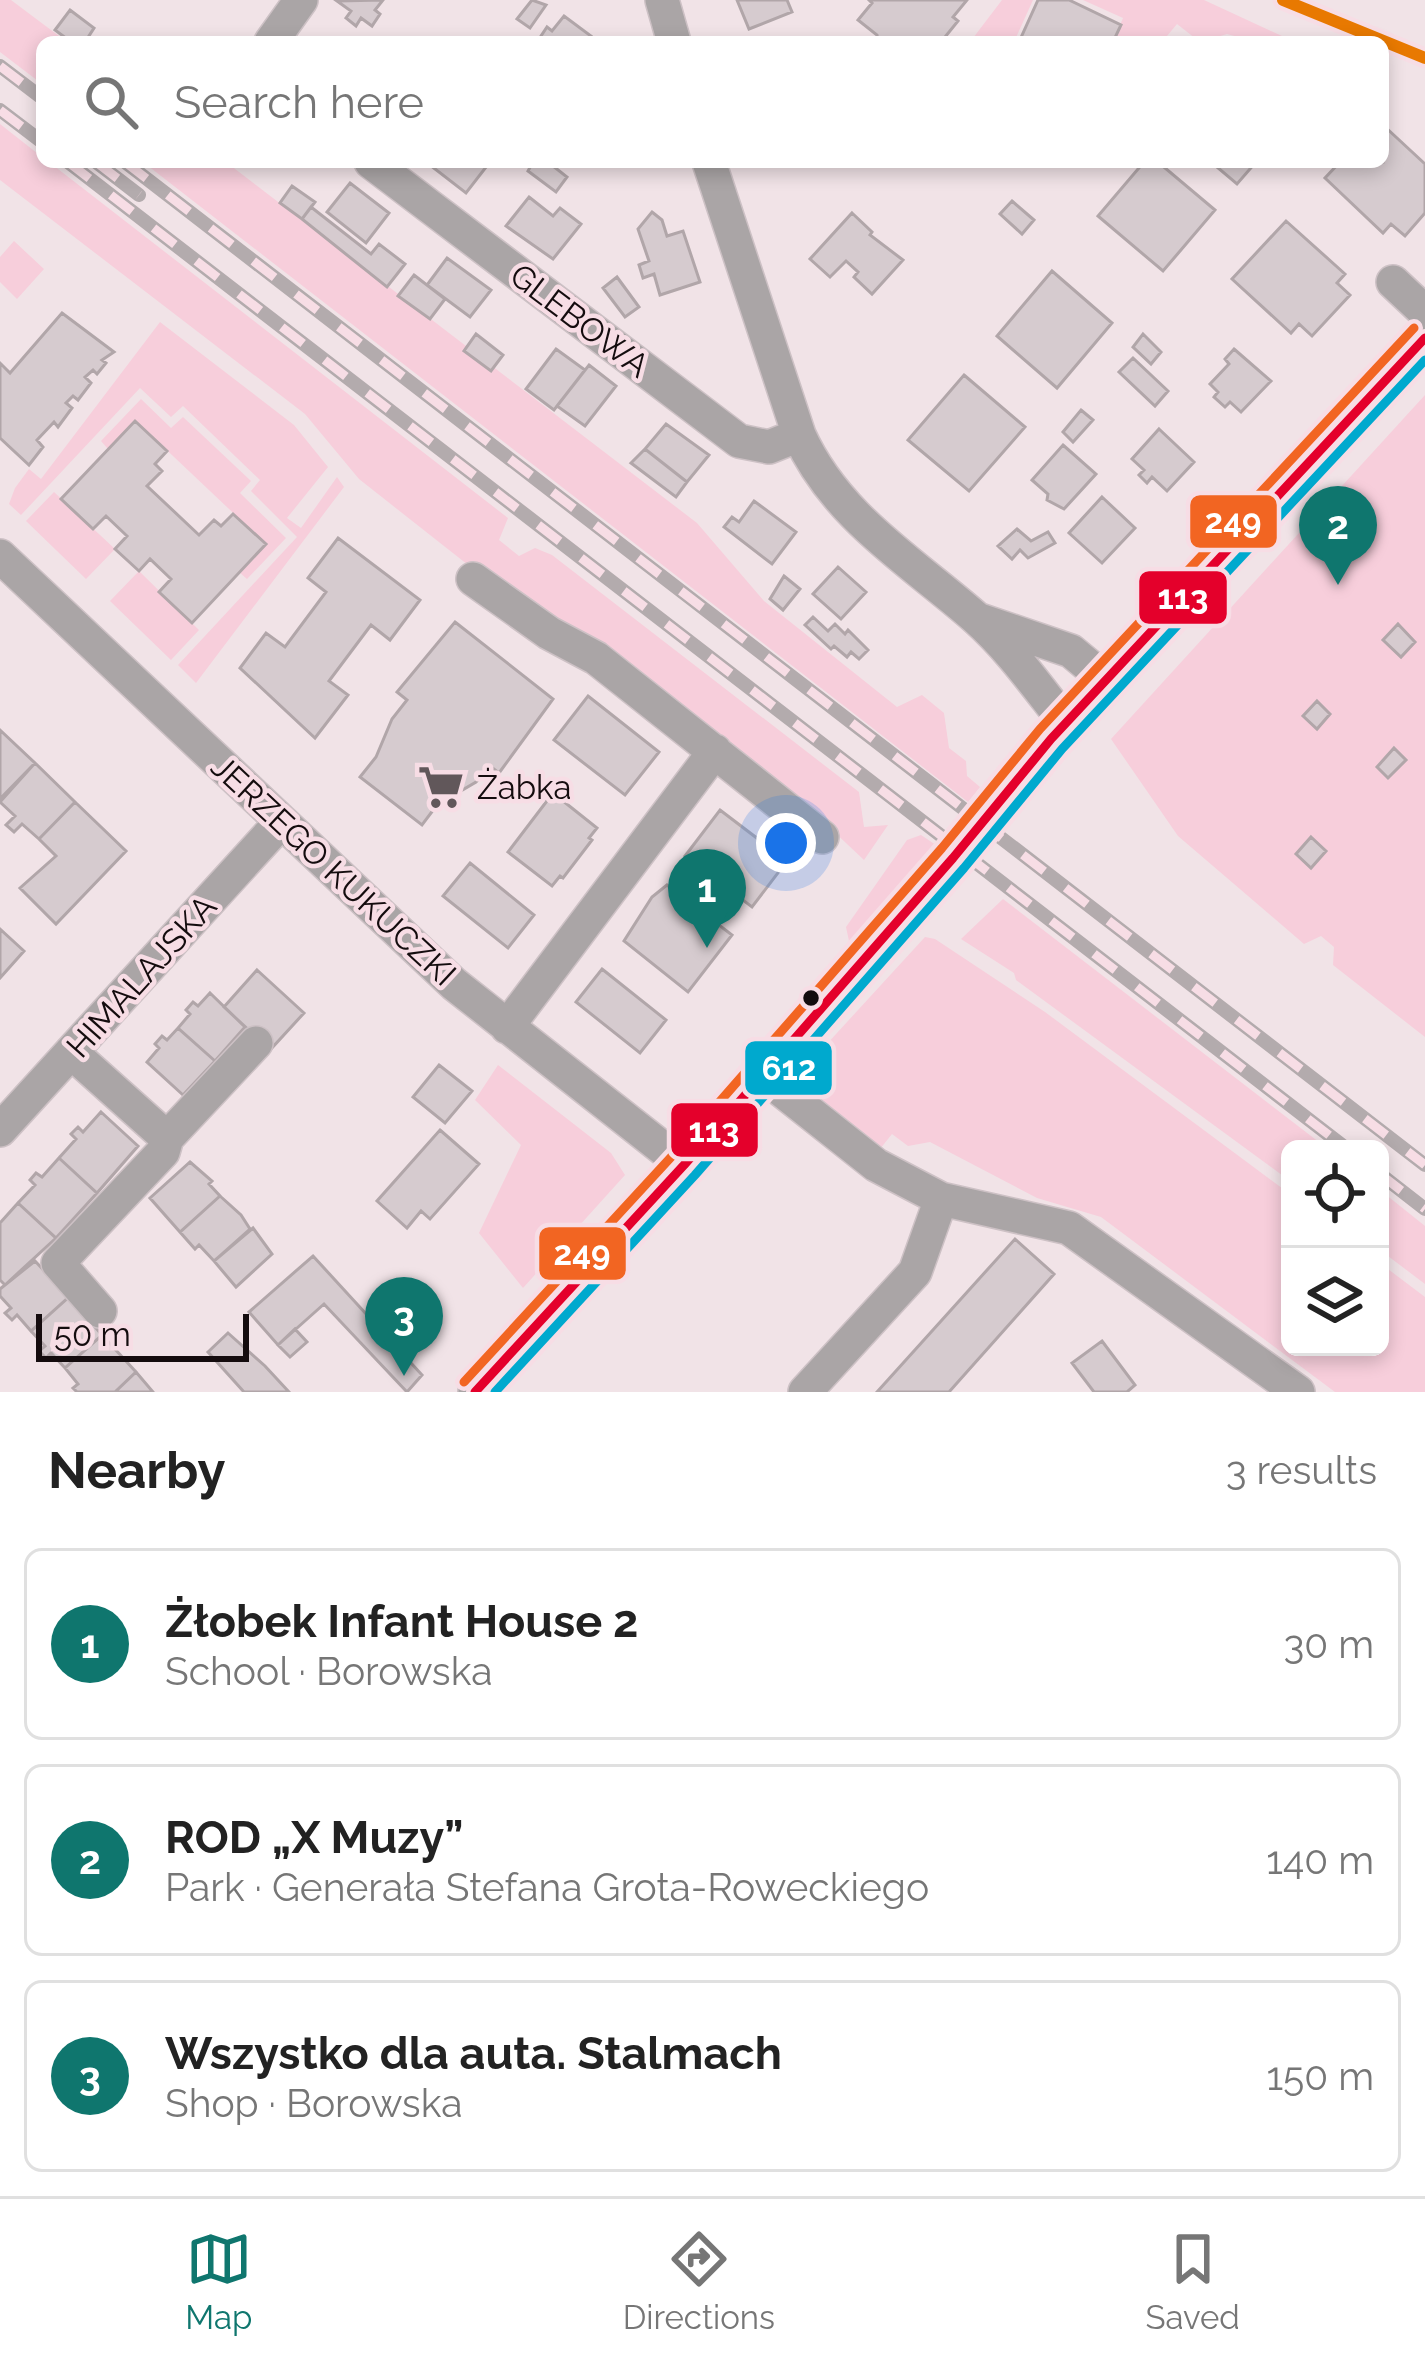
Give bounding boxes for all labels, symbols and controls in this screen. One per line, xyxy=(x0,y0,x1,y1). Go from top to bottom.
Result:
search box xyxy=(36,36,1389,168)
icon: search xyxy=(78,69,144,135)
text: Search here xyxy=(174,76,424,129)
street label: GLEBOWA xyxy=(503,256,657,385)
pin: 2 xyxy=(1299,486,1377,585)
line badge: 249 xyxy=(1188,493,1279,550)
text: 249 xyxy=(1205,502,1261,541)
line badge: 113 xyxy=(1137,569,1229,626)
text: 113 xyxy=(1157,578,1209,617)
street label: JERZEGO KUKUCZKI xyxy=(203,747,464,994)
supermarket icon: Żabka xyxy=(416,762,466,812)
place label: Żabka xyxy=(477,767,572,807)
your location xyxy=(756,813,816,873)
pin: 1 xyxy=(668,849,746,948)
street label: HIMALAJSKA xyxy=(58,887,224,1065)
unlabelled marker xyxy=(800,987,822,1009)
line badge: 612 xyxy=(743,1039,834,1097)
text: 612 xyxy=(762,1049,816,1088)
line badge: 113 xyxy=(669,1101,760,1159)
text: 113 xyxy=(688,1111,740,1150)
map controls xyxy=(1281,1140,1389,1356)
button: locate xyxy=(1281,1140,1389,1248)
line badge: 249 xyxy=(537,1225,628,1282)
text: 249 xyxy=(554,1234,610,1273)
button: layers xyxy=(1281,1248,1389,1356)
pin: 3 xyxy=(365,1277,443,1376)
scale bar xyxy=(36,1308,249,1361)
text: 50 m xyxy=(54,1315,131,1354)
text: Nearby xyxy=(48,1440,225,1500)
text: 3 results xyxy=(1226,1447,1377,1493)
text: Żłobek Infant House 2 xyxy=(165,1595,638,1648)
text: 1 xyxy=(80,1621,100,1667)
text: 30 m xyxy=(1284,1621,1374,1667)
text: School · Borowska xyxy=(165,1648,493,1694)
text: ROD „X Muzy” xyxy=(165,1811,463,1864)
text: 2 xyxy=(79,1837,101,1883)
text: 140 m xyxy=(1266,1837,1374,1883)
text: Park · Generała Stefana Grota-Roweckiego xyxy=(165,1864,929,1910)
text: Wszystko dla auta. Stalmach xyxy=(165,2027,782,2080)
text: 3 xyxy=(79,2053,101,2099)
text: 150 m xyxy=(1266,2053,1374,2099)
text: Shop · Borowska xyxy=(165,2080,463,2126)
tab: Map xyxy=(185,2226,252,2337)
tab: Directions xyxy=(623,2226,775,2337)
tab: Saved xyxy=(1145,2226,1240,2337)

